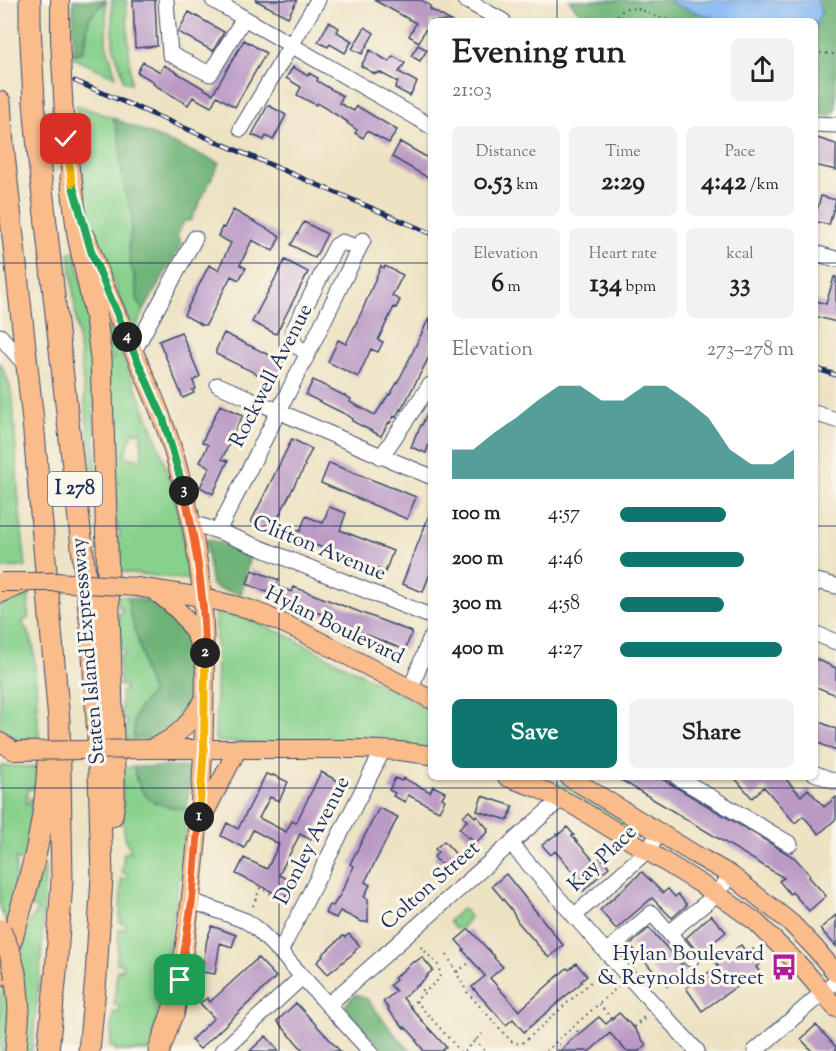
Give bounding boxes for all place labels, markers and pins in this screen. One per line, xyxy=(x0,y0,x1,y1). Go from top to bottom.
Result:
pin xyxy=(40,113,91,164)
pin: 4 xyxy=(112,322,142,352)
pin: 3 xyxy=(169,476,199,506)
pin: 2 xyxy=(190,638,220,668)
pin: 1 xyxy=(184,802,214,832)
place label: Hylan Boulevard & Reynolds Street xyxy=(597,940,764,994)
bus stop icon: Hylan Boulevard & Reynolds Street xyxy=(769,952,799,982)
pin xyxy=(154,954,205,1005)

